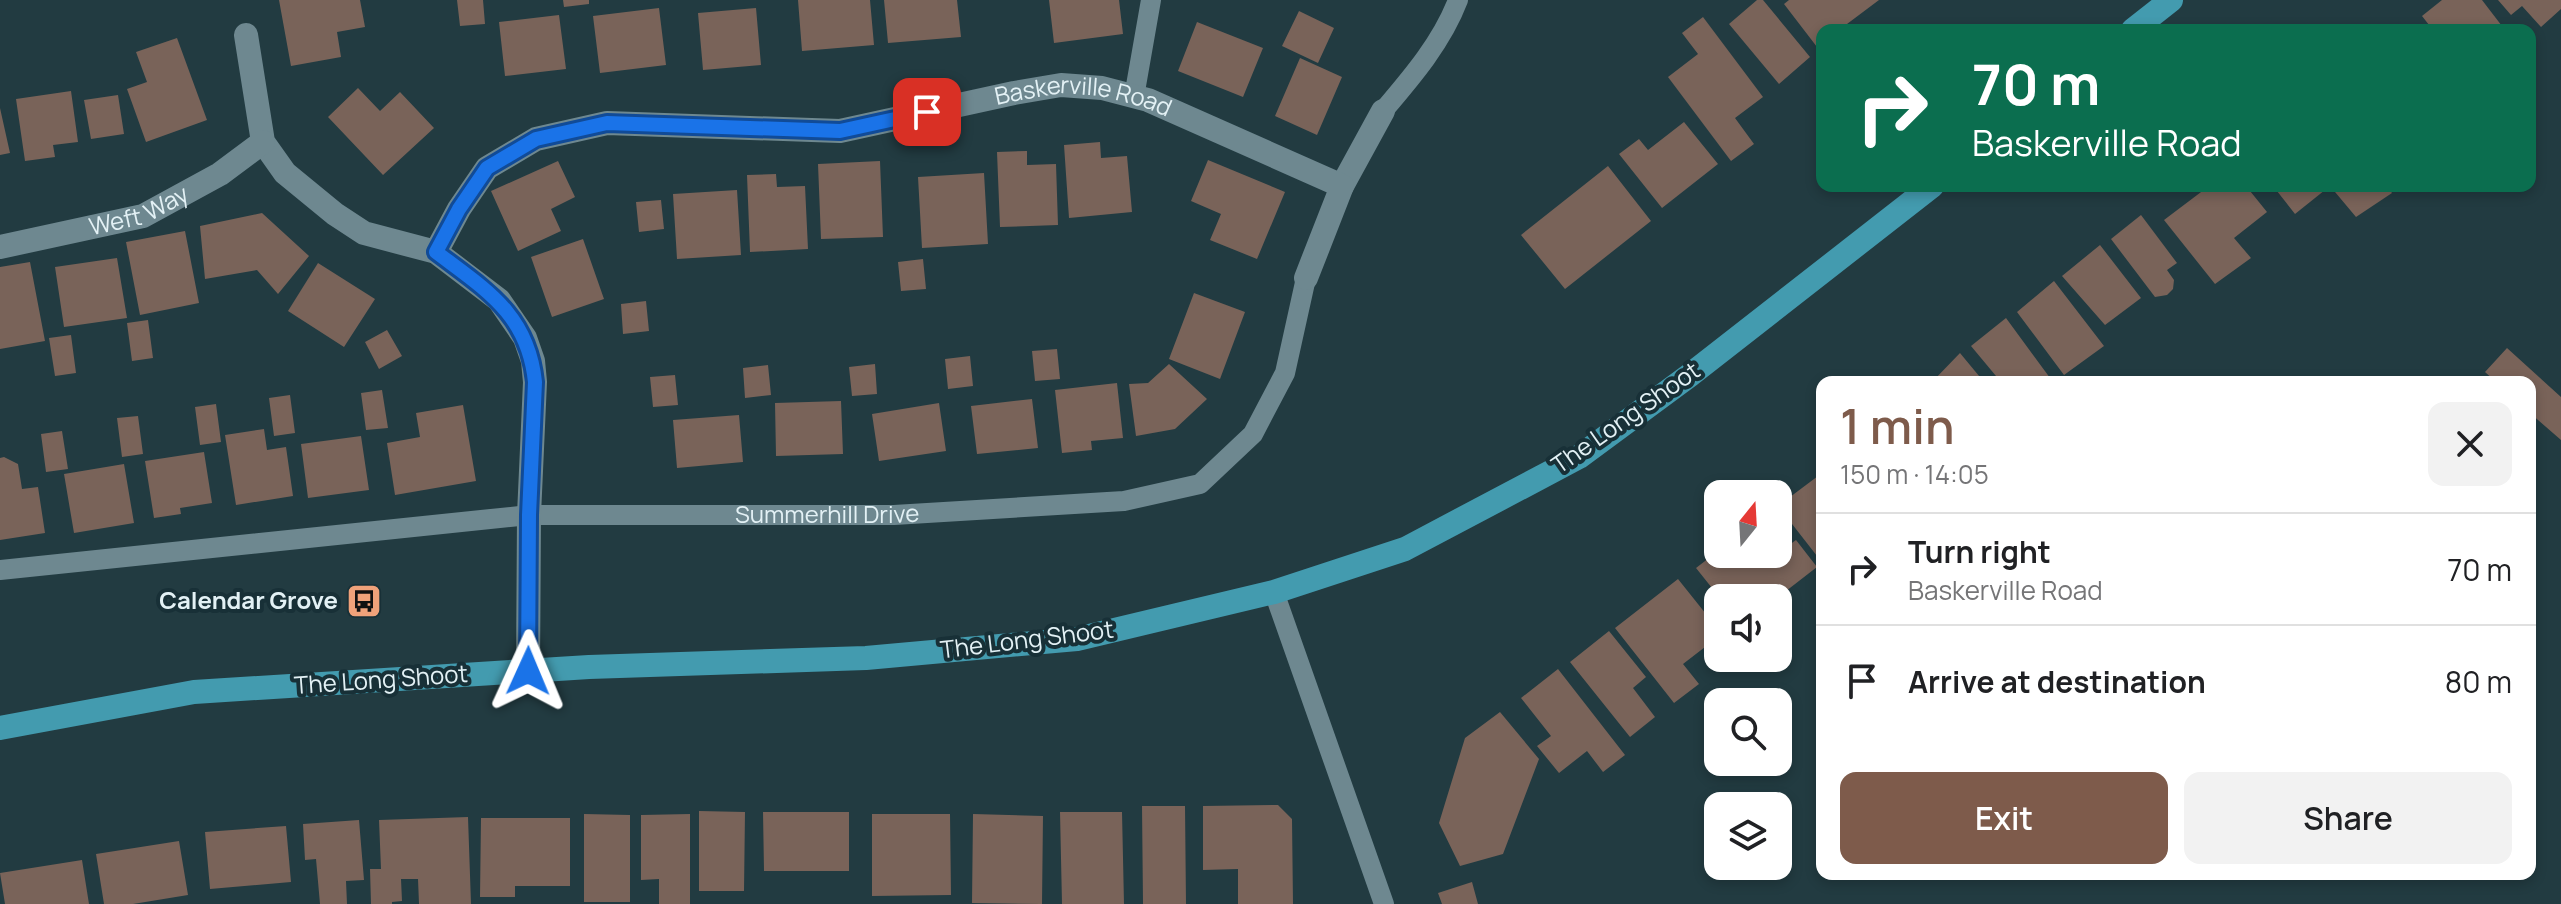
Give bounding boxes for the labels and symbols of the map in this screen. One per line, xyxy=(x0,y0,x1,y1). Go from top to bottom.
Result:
street label: Baskerville Road xyxy=(991,67,1177,124)
pin xyxy=(893,78,961,146)
street label: Weft Way xyxy=(86,176,194,242)
street label: The Long Shoot xyxy=(1544,353,1706,480)
north arrow xyxy=(1704,480,1792,568)
street label: Summerhill Drive xyxy=(735,495,920,530)
bus stop icon: Calendar Grove xyxy=(345,582,383,620)
place label: Calendar Grove xyxy=(159,583,338,616)
street label: The Long Shoot xyxy=(938,612,1115,666)
position arrow xyxy=(486,629,570,713)
street label: The Long Shoot xyxy=(293,656,469,701)

